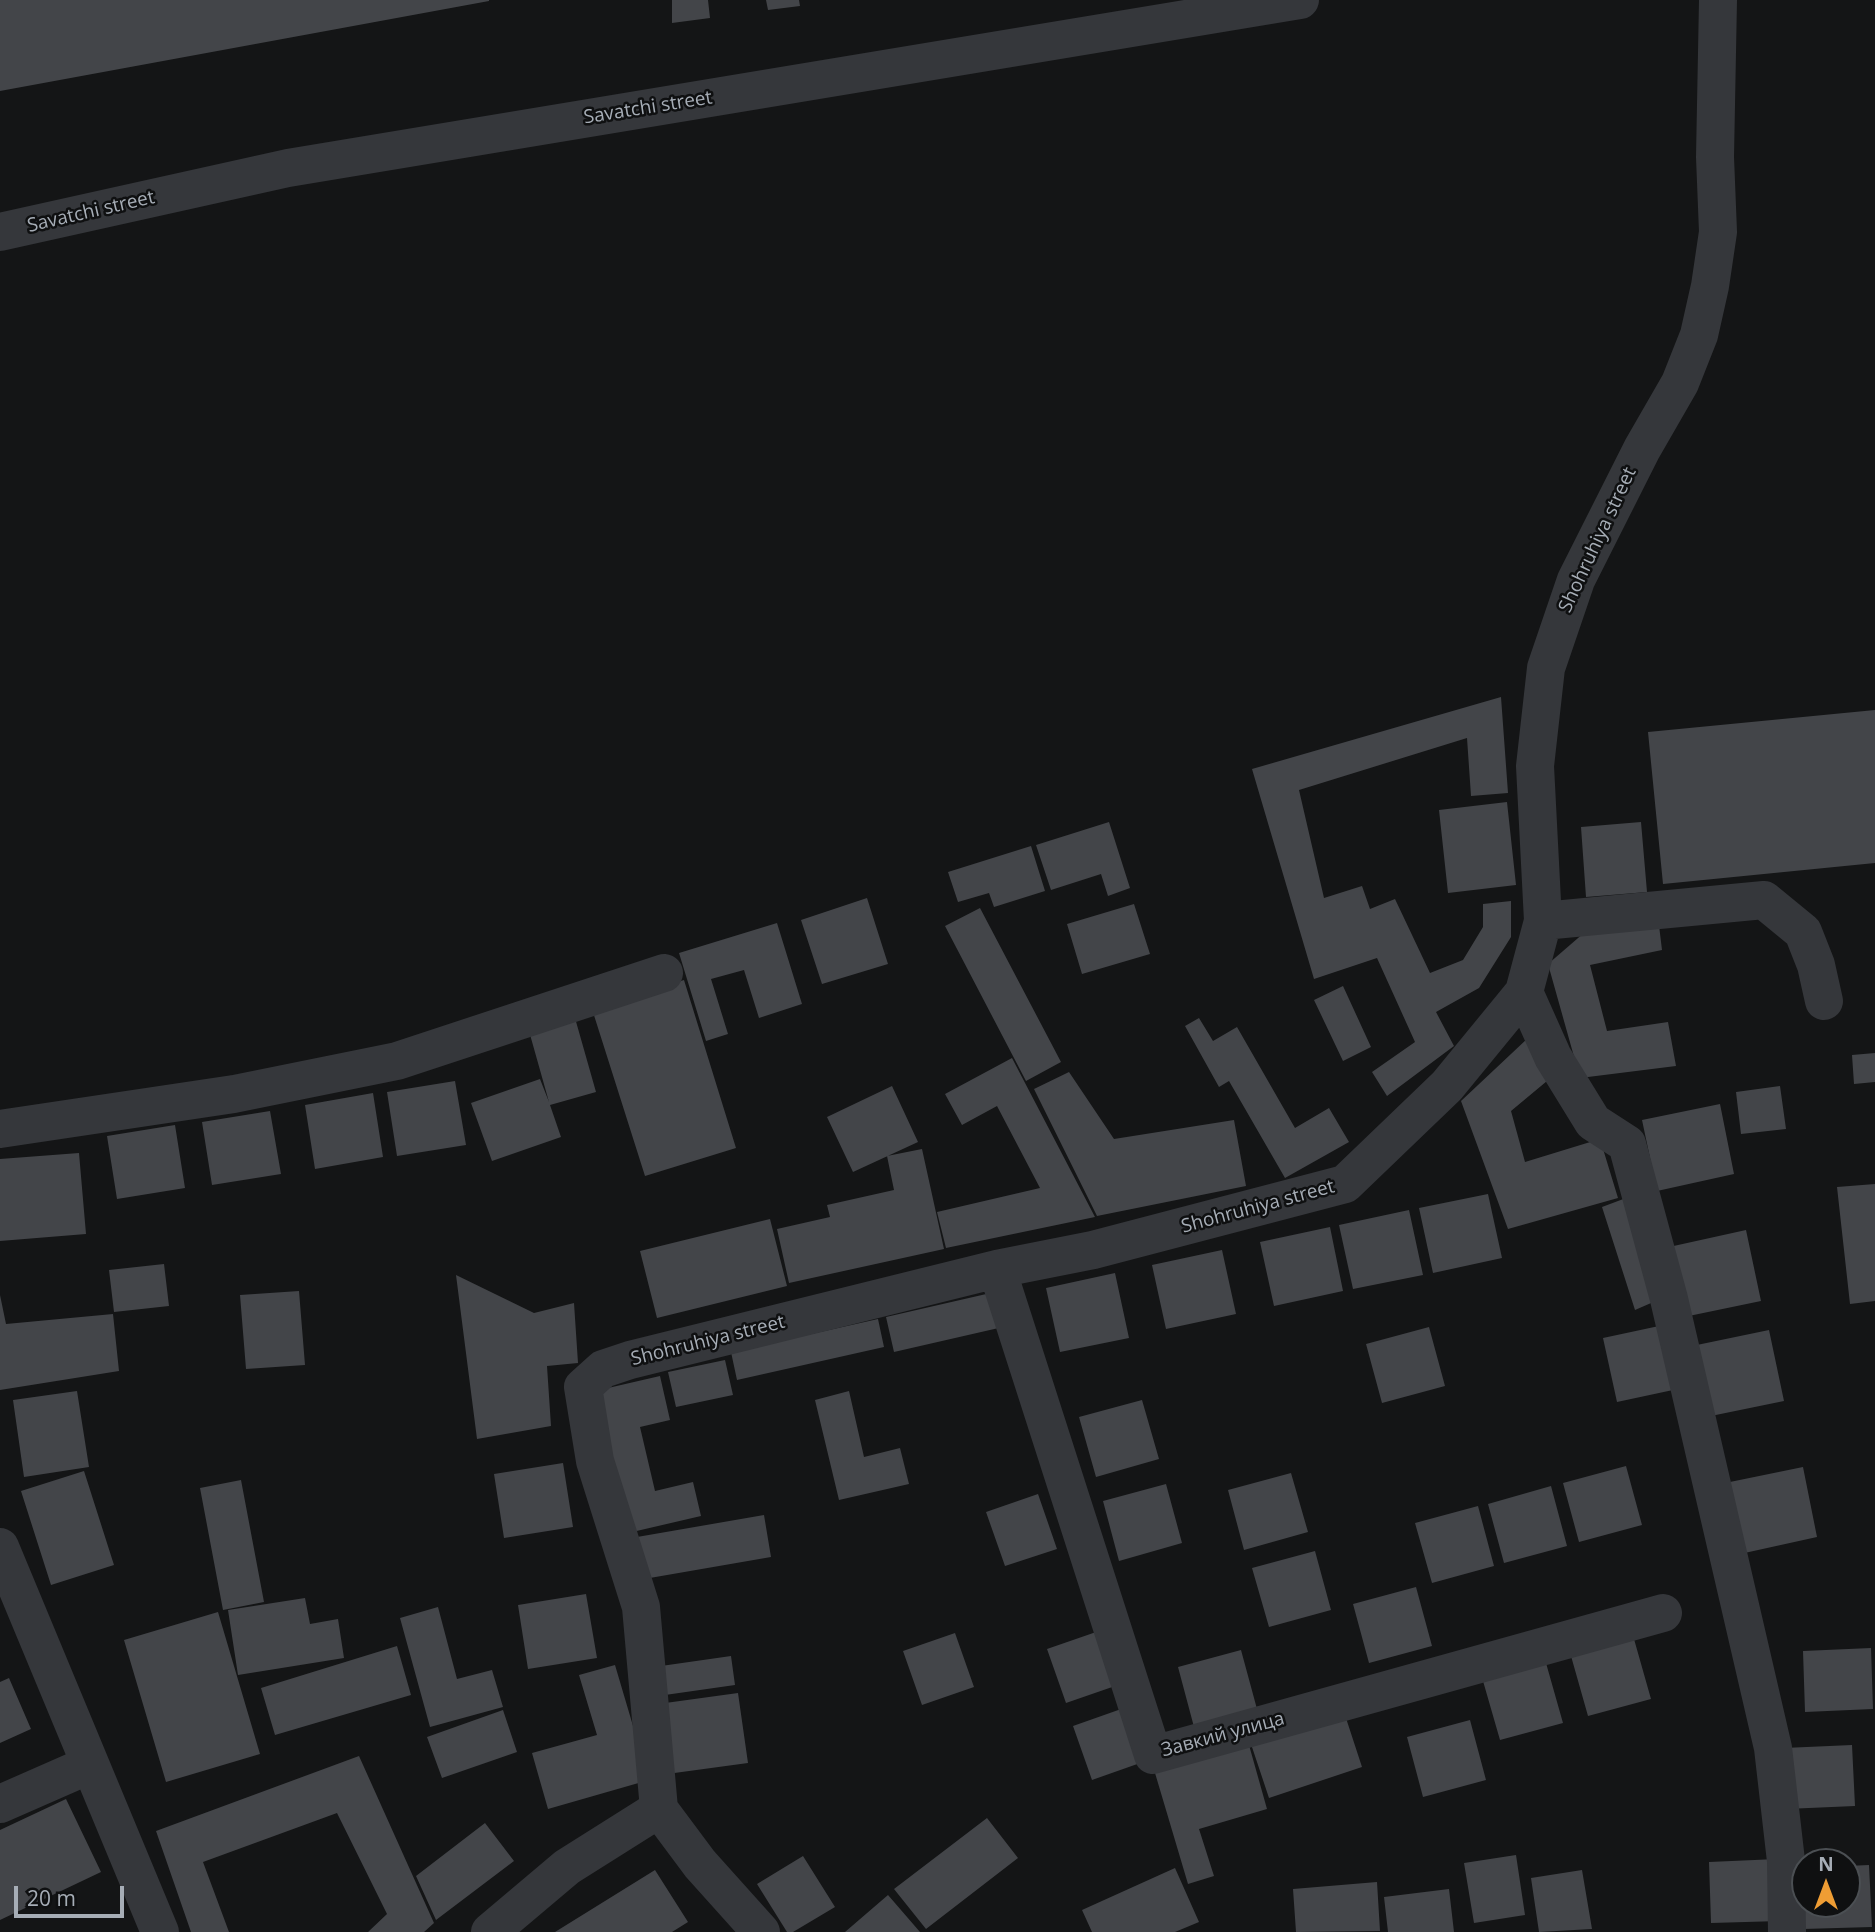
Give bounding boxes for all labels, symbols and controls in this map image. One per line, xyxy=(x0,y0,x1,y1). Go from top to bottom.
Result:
street label: Savatchi street xyxy=(582,87,714,129)
street label: Savatchi street xyxy=(25,186,157,238)
street label: Shohruhiya street xyxy=(1554,464,1642,616)
street label: Shohruhiya street xyxy=(1179,1176,1337,1238)
street label: Shohruhiya street xyxy=(629,1311,787,1371)
street label: Завкий улица xyxy=(1159,1708,1287,1762)
north arrow xyxy=(1791,1848,1861,1918)
text: N xyxy=(1818,1851,1834,1877)
scale bar xyxy=(18,1872,128,1916)
text: 20 m xyxy=(27,1884,76,1912)

